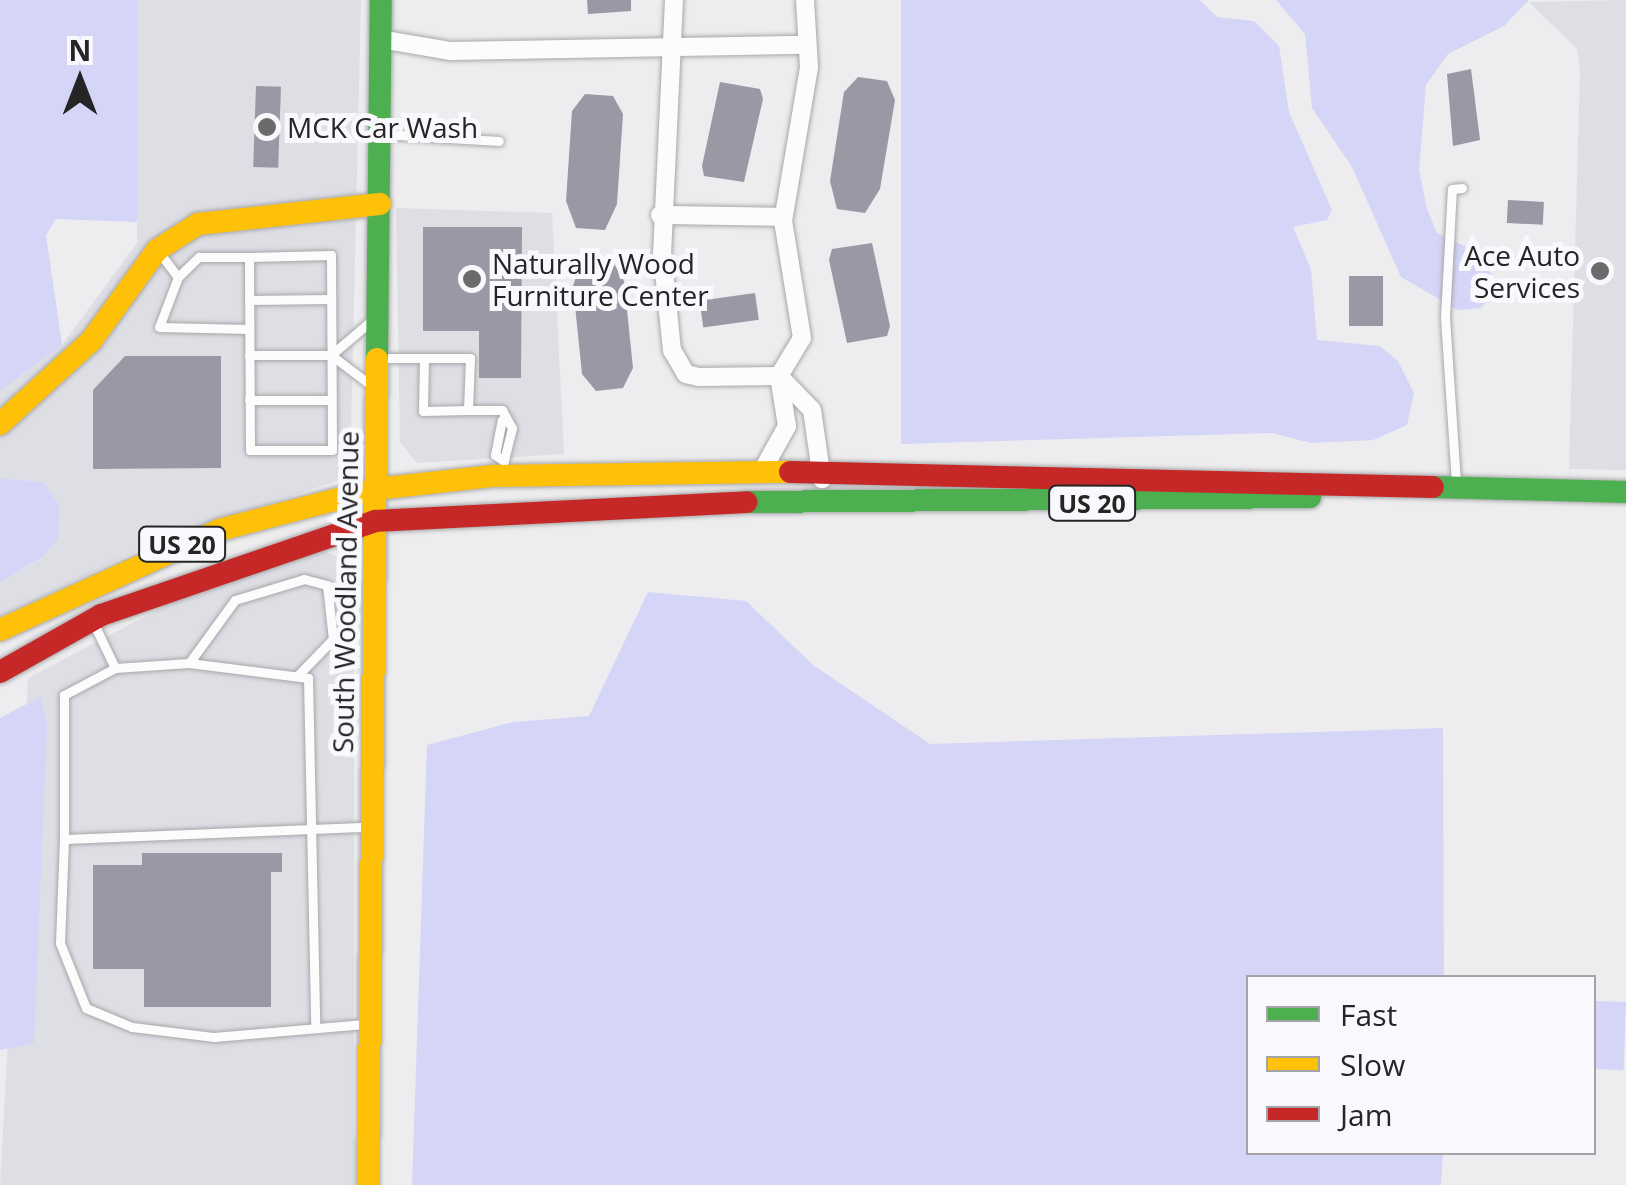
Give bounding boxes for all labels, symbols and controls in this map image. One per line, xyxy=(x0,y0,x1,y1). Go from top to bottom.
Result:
north arrow xyxy=(30,30,130,130)
text: N xyxy=(69,31,91,69)
place label: MCK Car Wash xyxy=(287,110,478,144)
marker: MCK Car Wash xyxy=(256,116,278,138)
place label: Ace Auto Services xyxy=(1464,238,1580,304)
place label: Naturally Wood Furniture Center xyxy=(492,246,709,312)
marker: Ace Auto Services xyxy=(1589,260,1611,282)
marker: Naturally Wood Furniture Center xyxy=(461,268,483,290)
street label: South Woodland Avenue xyxy=(325,431,365,753)
road number: US 20 xyxy=(1047,483,1137,523)
road number: US 20 xyxy=(137,524,227,564)
legend xyxy=(1246,975,1596,1155)
text: Fast xyxy=(1340,994,1397,1035)
text: Slow xyxy=(1340,1044,1405,1085)
text: Jam xyxy=(1340,1094,1393,1135)

